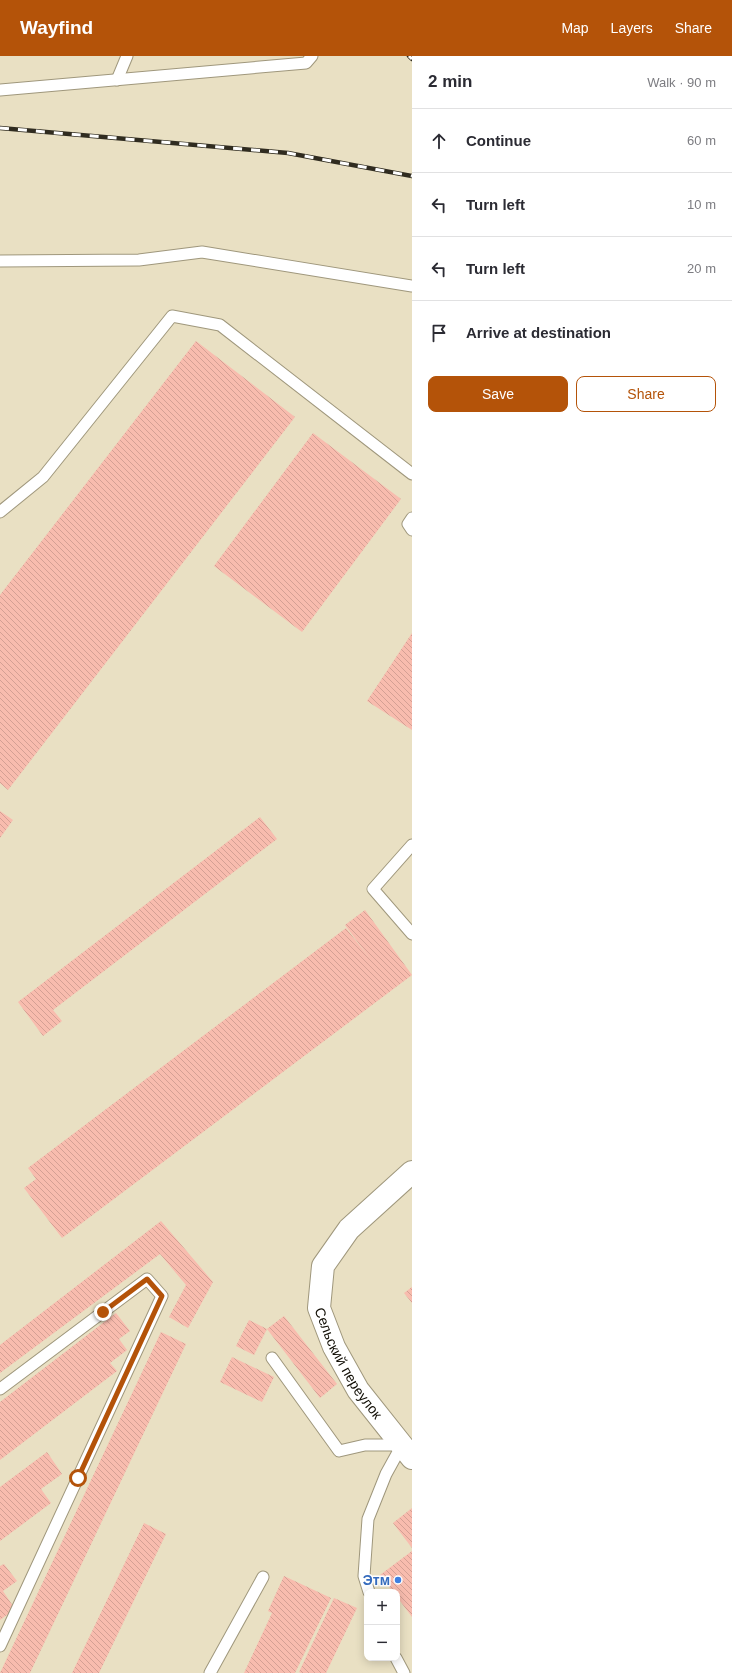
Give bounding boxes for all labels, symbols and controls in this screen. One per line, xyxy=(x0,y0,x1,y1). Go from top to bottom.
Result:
text: Wayfind xyxy=(20,17,93,38)
text: Map xyxy=(561,20,589,36)
text: Layers xyxy=(611,20,653,36)
text: Share xyxy=(675,20,712,36)
text: 2 min xyxy=(428,72,472,91)
text: Walk · 90 m xyxy=(647,75,716,90)
icon: ahead xyxy=(428,130,450,152)
text: Continue xyxy=(466,132,531,149)
text: 60 m xyxy=(687,133,716,148)
icon: left xyxy=(428,194,450,216)
text: Turn left xyxy=(466,196,525,213)
text: 10 m xyxy=(687,197,716,212)
icon: left xyxy=(428,258,450,280)
text: Turn left xyxy=(466,260,525,277)
text: 20 m xyxy=(687,261,716,276)
icon: arrive xyxy=(428,322,450,344)
text: Arrive at destination xyxy=(466,324,611,341)
button: Save xyxy=(428,376,568,412)
button: Share xyxy=(576,376,716,412)
route end xyxy=(94,1303,112,1321)
street label: Сельский переулок xyxy=(312,1305,386,1423)
route start xyxy=(69,1469,87,1487)
place label: Этм xyxy=(363,1572,390,1588)
marker: Этм xyxy=(393,1575,403,1585)
map controls xyxy=(364,1589,400,1661)
button: + xyxy=(364,1589,400,1625)
button: − xyxy=(364,1625,400,1661)

